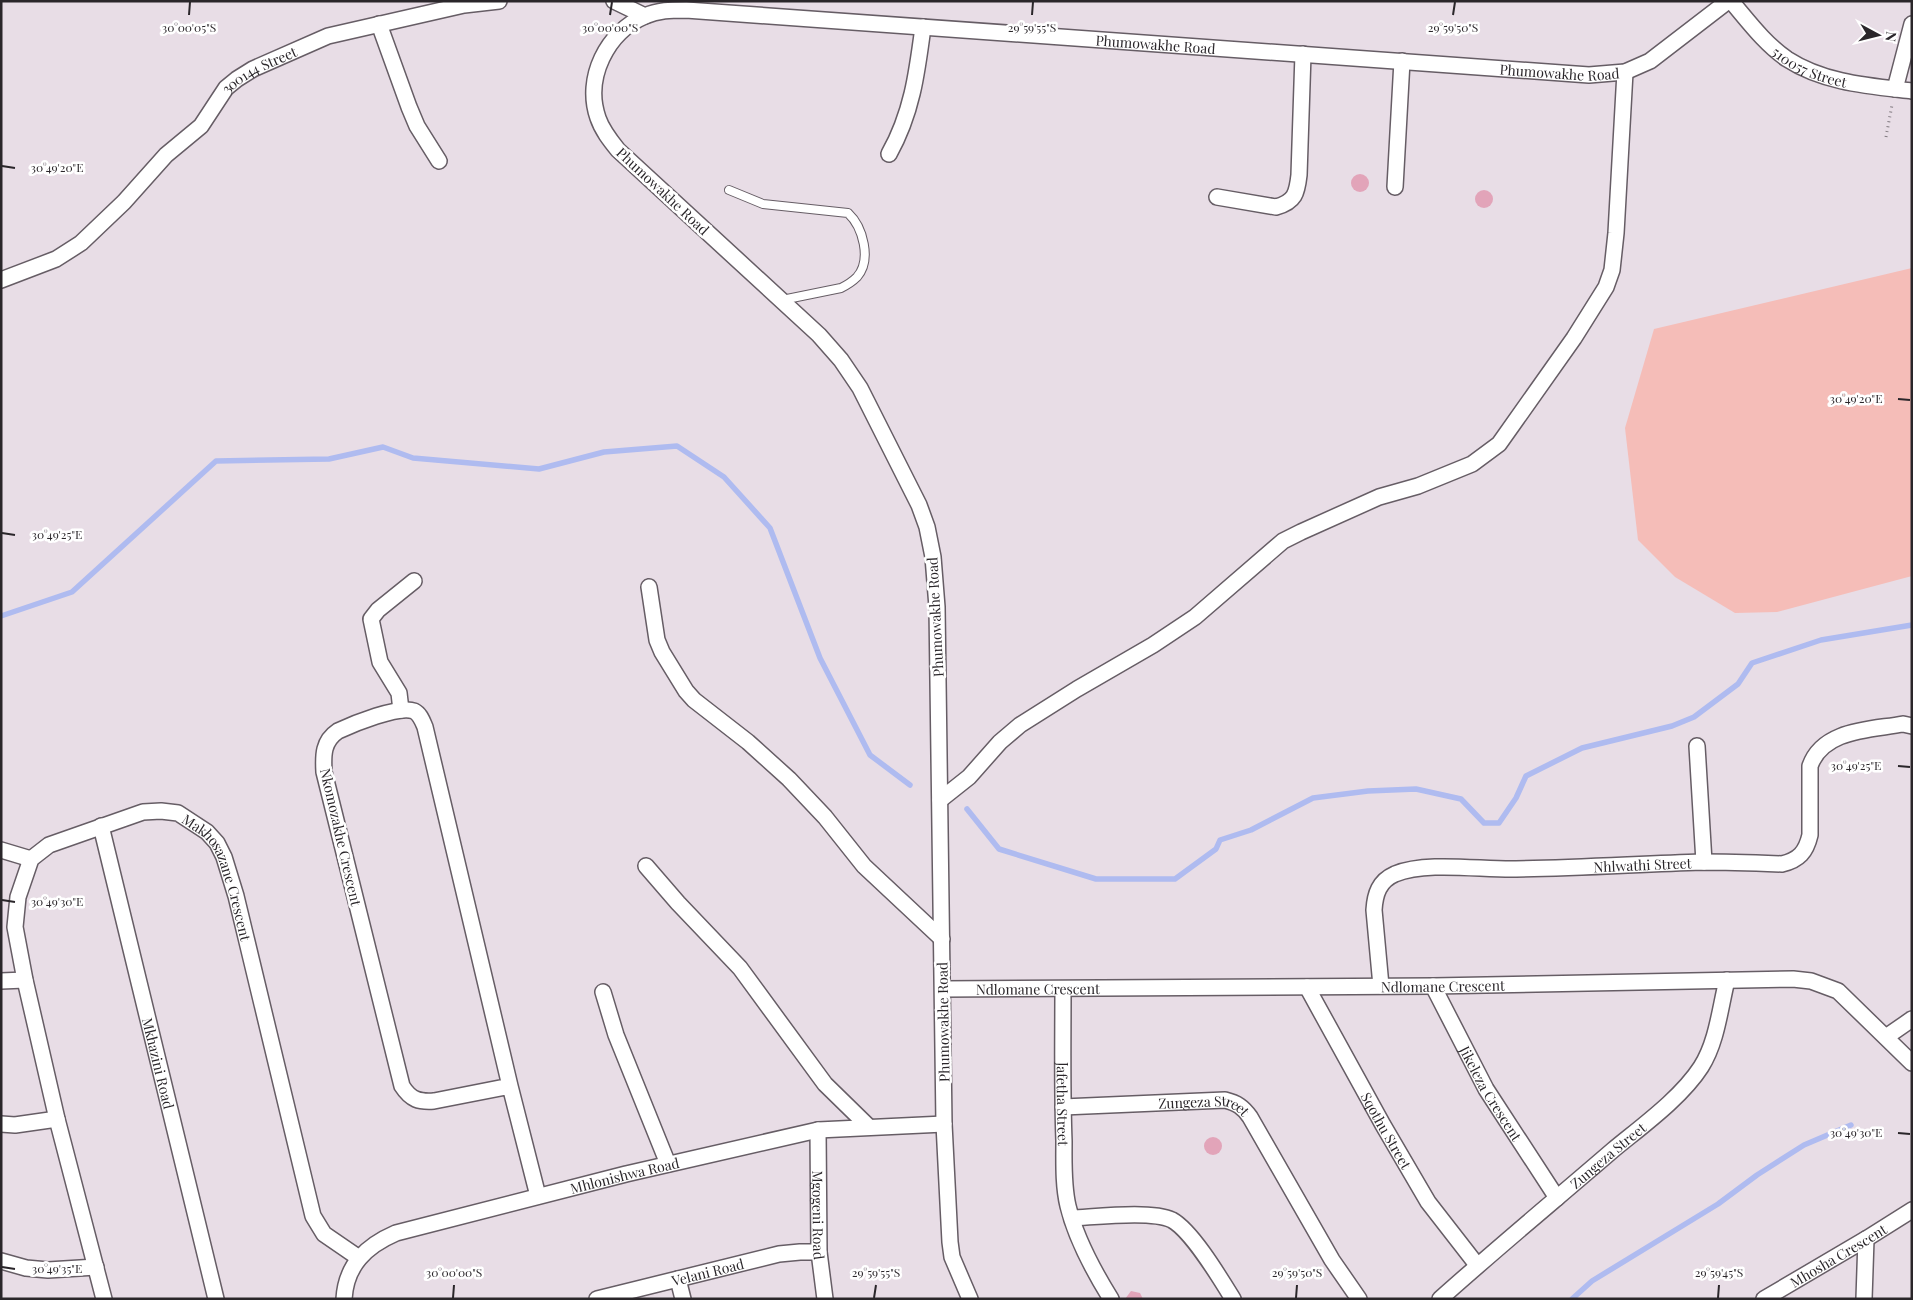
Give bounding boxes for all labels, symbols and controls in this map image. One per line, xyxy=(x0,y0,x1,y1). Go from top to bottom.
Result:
north arrow xyxy=(1853,10,1903,60)
text: 30°00'05"S xyxy=(162,19,216,35)
text: 30°00'00"S xyxy=(582,19,638,35)
text: 29°59'55"S xyxy=(1008,19,1056,35)
text: 29°59'50"S xyxy=(1428,19,1478,35)
street label: Phumowakhe Road xyxy=(1095,30,1216,58)
text: N xyxy=(1881,30,1901,43)
street label: 300144 Street xyxy=(216,41,300,96)
street label: 510057 Street xyxy=(1768,42,1850,92)
street label: Phumowakhe Road xyxy=(1499,59,1620,85)
street label: Phumowakhe Road xyxy=(613,143,713,239)
text: 30°49'20"E xyxy=(31,159,83,175)
text: 30°49'20"E xyxy=(1830,390,1882,406)
text: 30°49'25"E xyxy=(32,526,82,542)
street label: Phumowakhe Road xyxy=(922,557,948,677)
text: 30°49'25"E xyxy=(1831,757,1881,773)
street label: Nkomozakhe Crescent xyxy=(316,766,366,909)
street label: Makhosazane Crescent xyxy=(179,809,256,944)
street label: Nhlwathi Street xyxy=(1593,853,1693,876)
text: 30°49'30"E xyxy=(31,893,83,909)
street label: Phumowakhe Road xyxy=(932,962,954,1082)
street label: Ndlomane Crescent xyxy=(1381,975,1506,996)
street label: Ndlomane Crescent xyxy=(976,979,1101,998)
street label: Mkhazini Road xyxy=(138,1015,179,1111)
street label: Jikeleza Crescent xyxy=(1455,1042,1527,1145)
street label: Jafetha Street xyxy=(1053,1061,1074,1147)
street label: Sqothu Street xyxy=(1357,1089,1417,1173)
street label: Zungeza Street xyxy=(1158,1090,1255,1120)
street label: Zungeza Street xyxy=(1566,1117,1650,1192)
text: 30°49'30"E xyxy=(1830,1124,1882,1140)
street label: Mhlonishwa Road xyxy=(568,1153,681,1197)
street label: Mgogeni Road xyxy=(809,1170,829,1261)
street label: Mhosha Crescent xyxy=(1786,1219,1891,1291)
street label: Velani Road xyxy=(669,1254,746,1290)
text: 30°49'35"E xyxy=(32,1260,82,1276)
text: 30°00'00"S xyxy=(426,1264,482,1280)
text: 29°59'55"S xyxy=(852,1264,900,1280)
text: 29°59'50"S xyxy=(1272,1264,1322,1280)
text: 29°59'45"S xyxy=(1695,1264,1743,1280)

